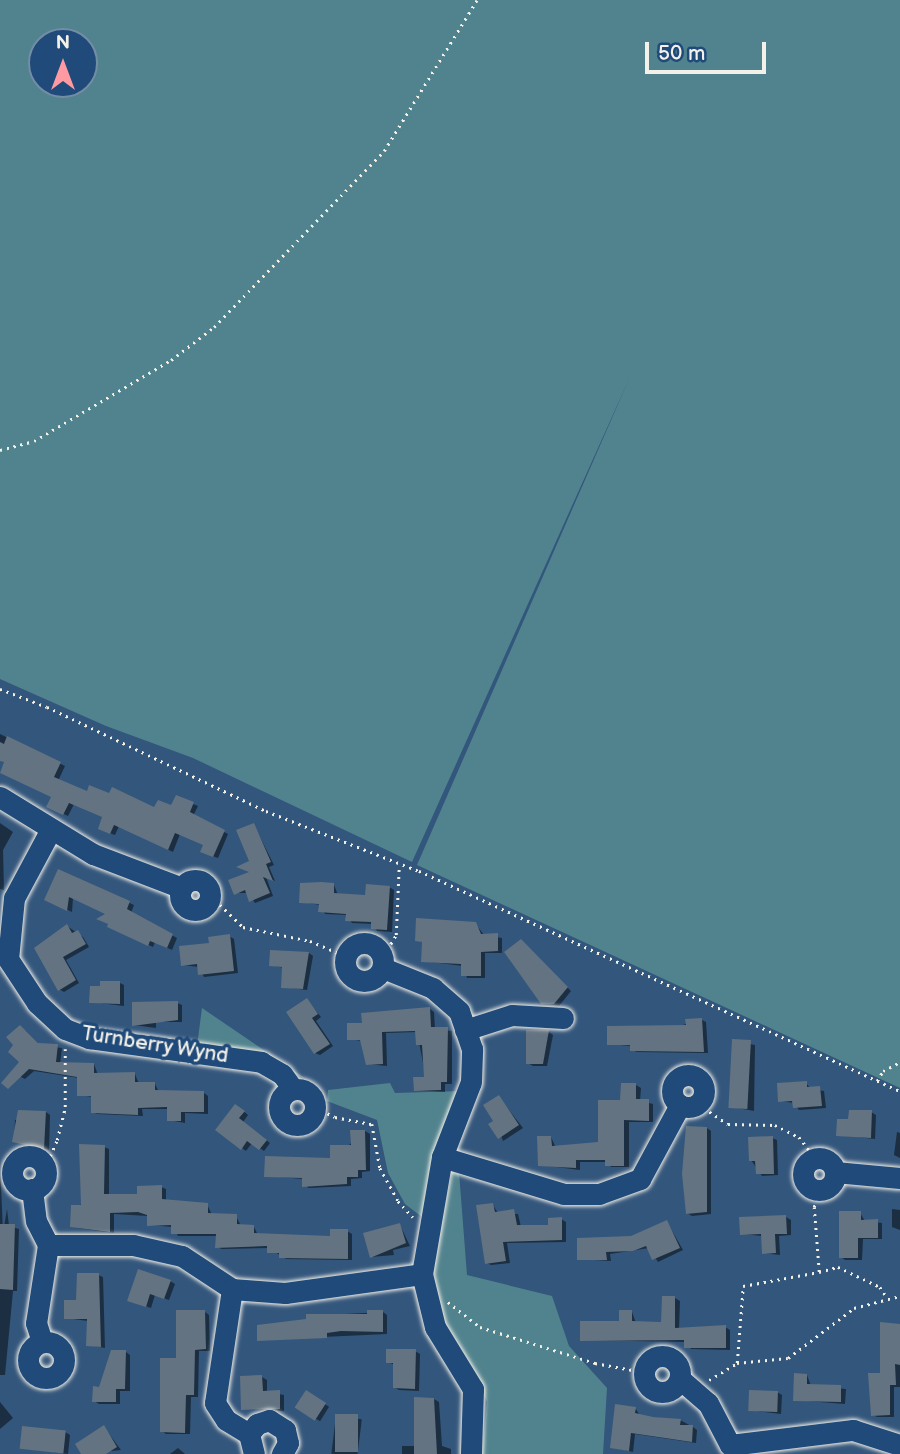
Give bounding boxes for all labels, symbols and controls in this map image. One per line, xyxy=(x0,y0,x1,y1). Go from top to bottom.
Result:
north arrow xyxy=(28,28,98,98)
scale bar xyxy=(648,28,769,72)
text: N xyxy=(56,32,70,55)
text: 50 m xyxy=(658,41,705,66)
street label: Turnberry Wynd xyxy=(79,1021,231,1069)

